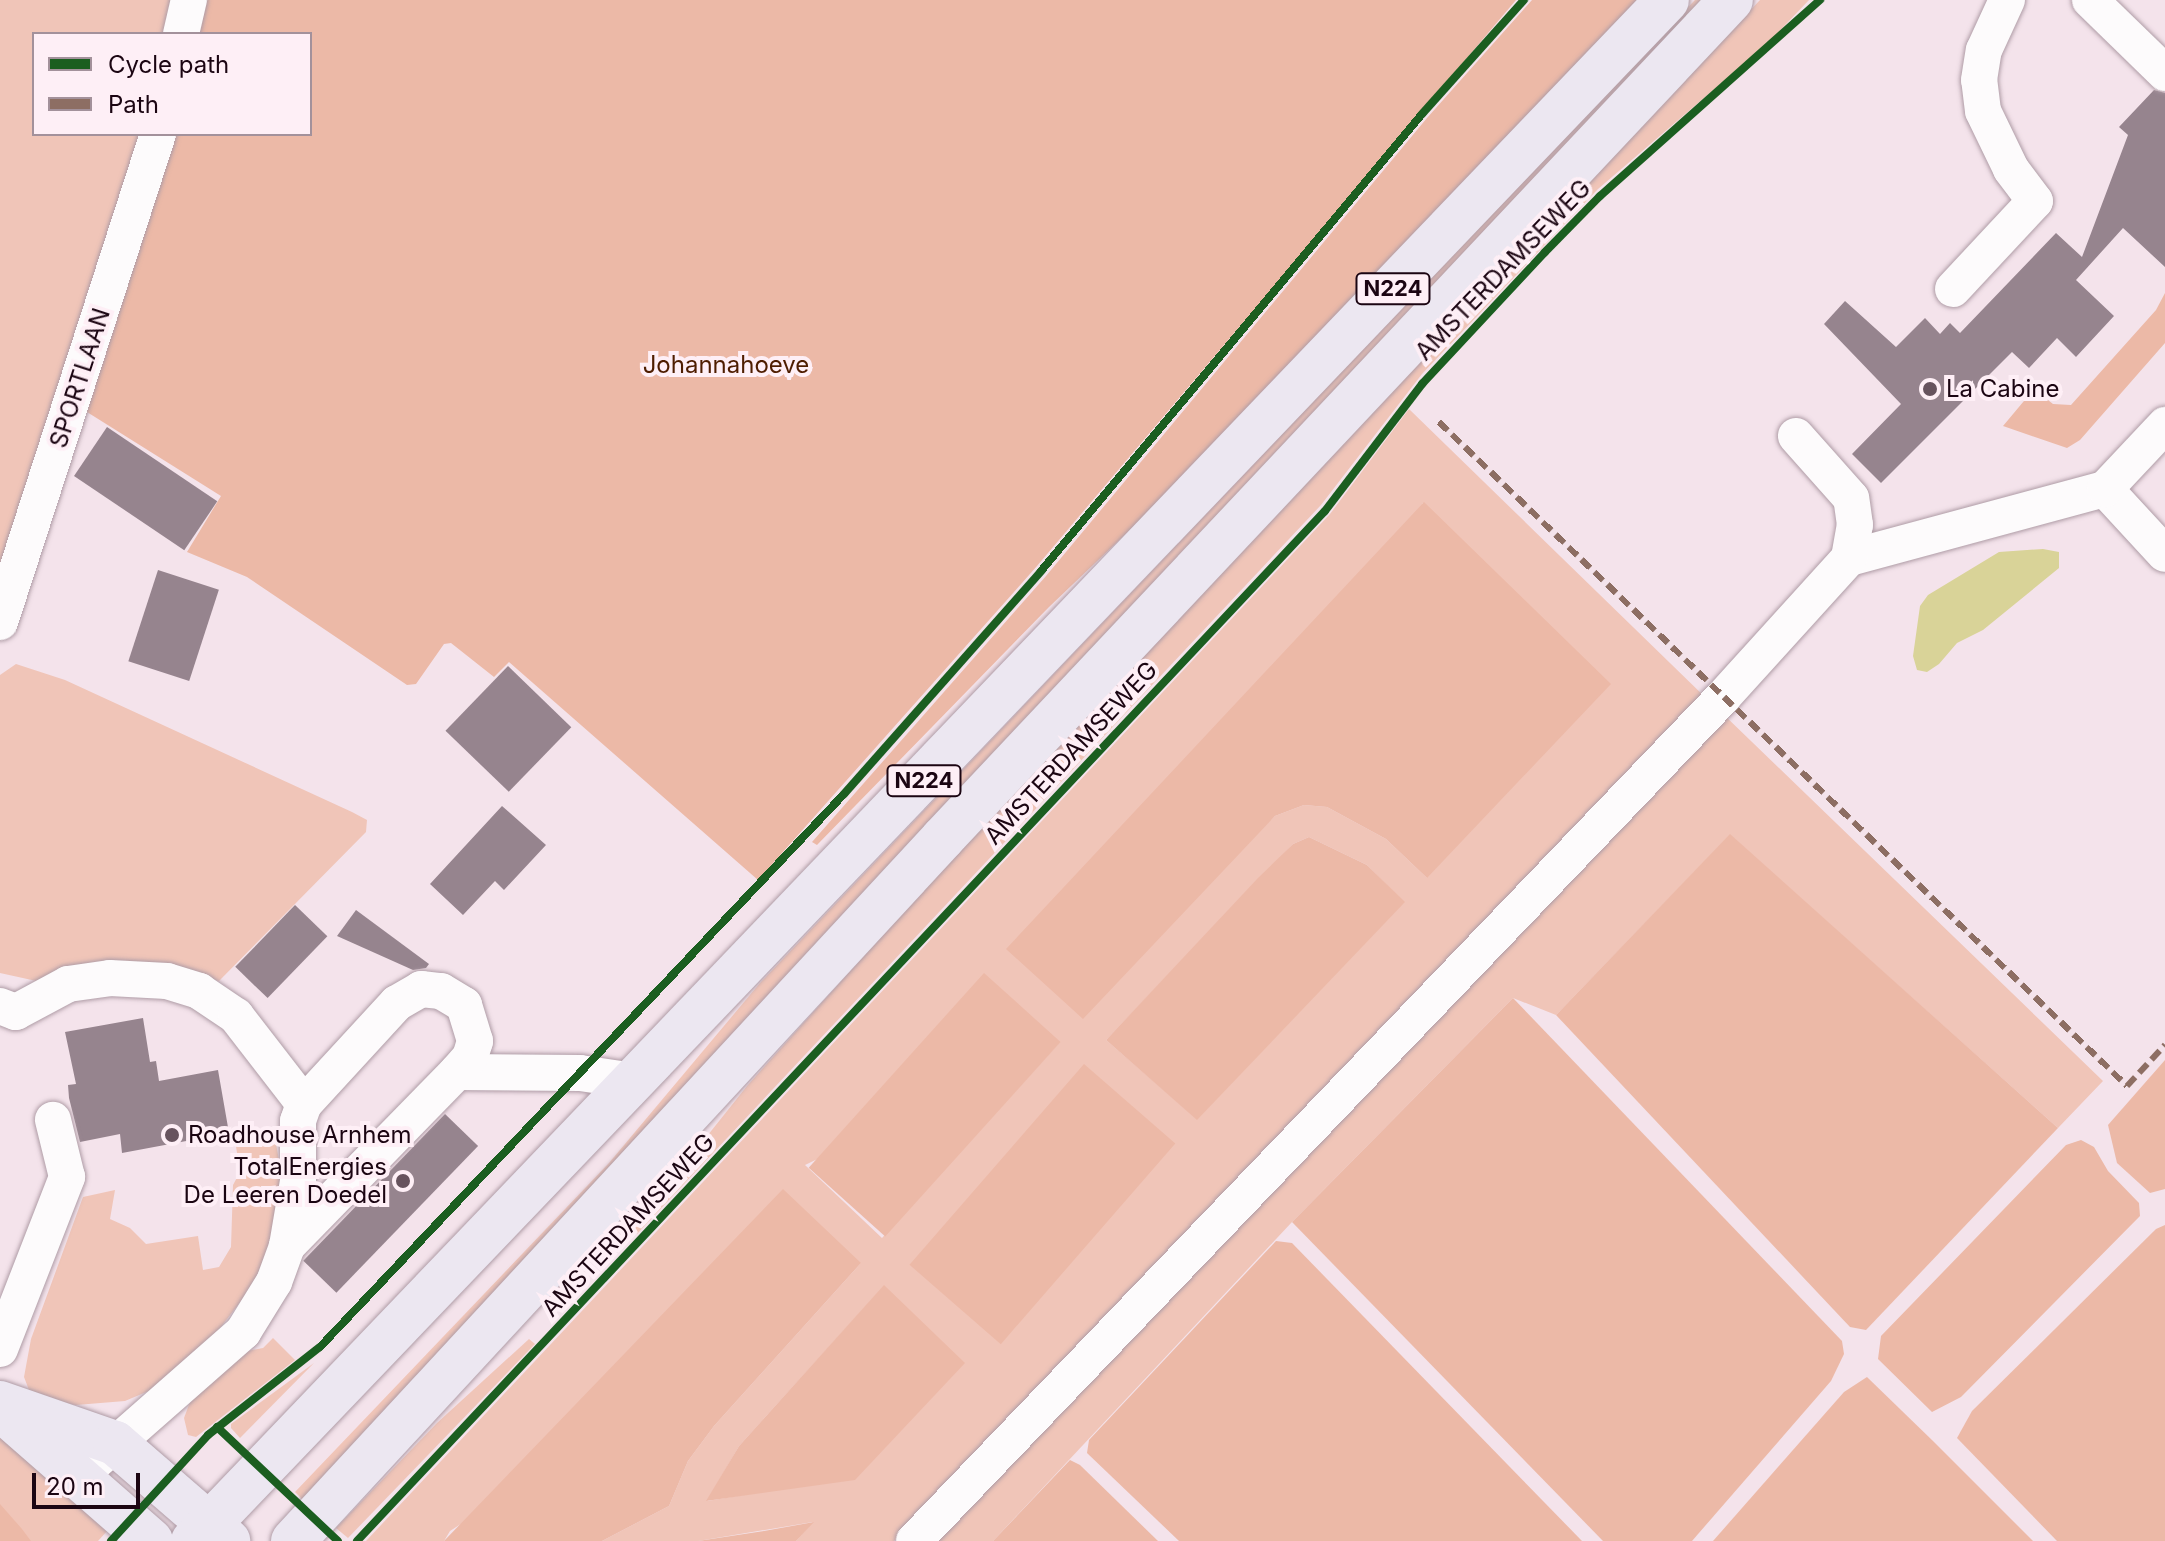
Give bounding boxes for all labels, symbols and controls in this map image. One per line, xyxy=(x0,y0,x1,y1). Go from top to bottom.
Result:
legend xyxy=(32,32,312,136)
text: Cycle path xyxy=(108,50,229,79)
text: Path xyxy=(108,90,159,119)
street label: AMSTERDAMSEWEG xyxy=(1409,174,1597,366)
road number: N224 xyxy=(1355,271,1431,307)
street label: SPORTLAAN xyxy=(44,305,116,451)
park label: Johannahoeve xyxy=(643,351,809,379)
place label: La Cabine xyxy=(1946,375,2059,403)
marker: La Cabine xyxy=(1921,380,1939,398)
street label: AMSTERDAMSEWEG xyxy=(979,656,1163,850)
road number: N224 xyxy=(886,763,962,799)
place label: Roadhouse Arnhem xyxy=(188,1121,411,1149)
marker: Roadhouse Arnhem xyxy=(163,1126,181,1144)
street label: AMSTERDAMSEWEG xyxy=(536,1128,720,1322)
place label: TotalEnergies De Leeren Doedel xyxy=(184,1153,387,1209)
marker: TotalEnergies De Leeren Doedel xyxy=(394,1172,412,1190)
scale bar xyxy=(36,1457,144,1507)
text: 20 m xyxy=(46,1472,104,1501)

